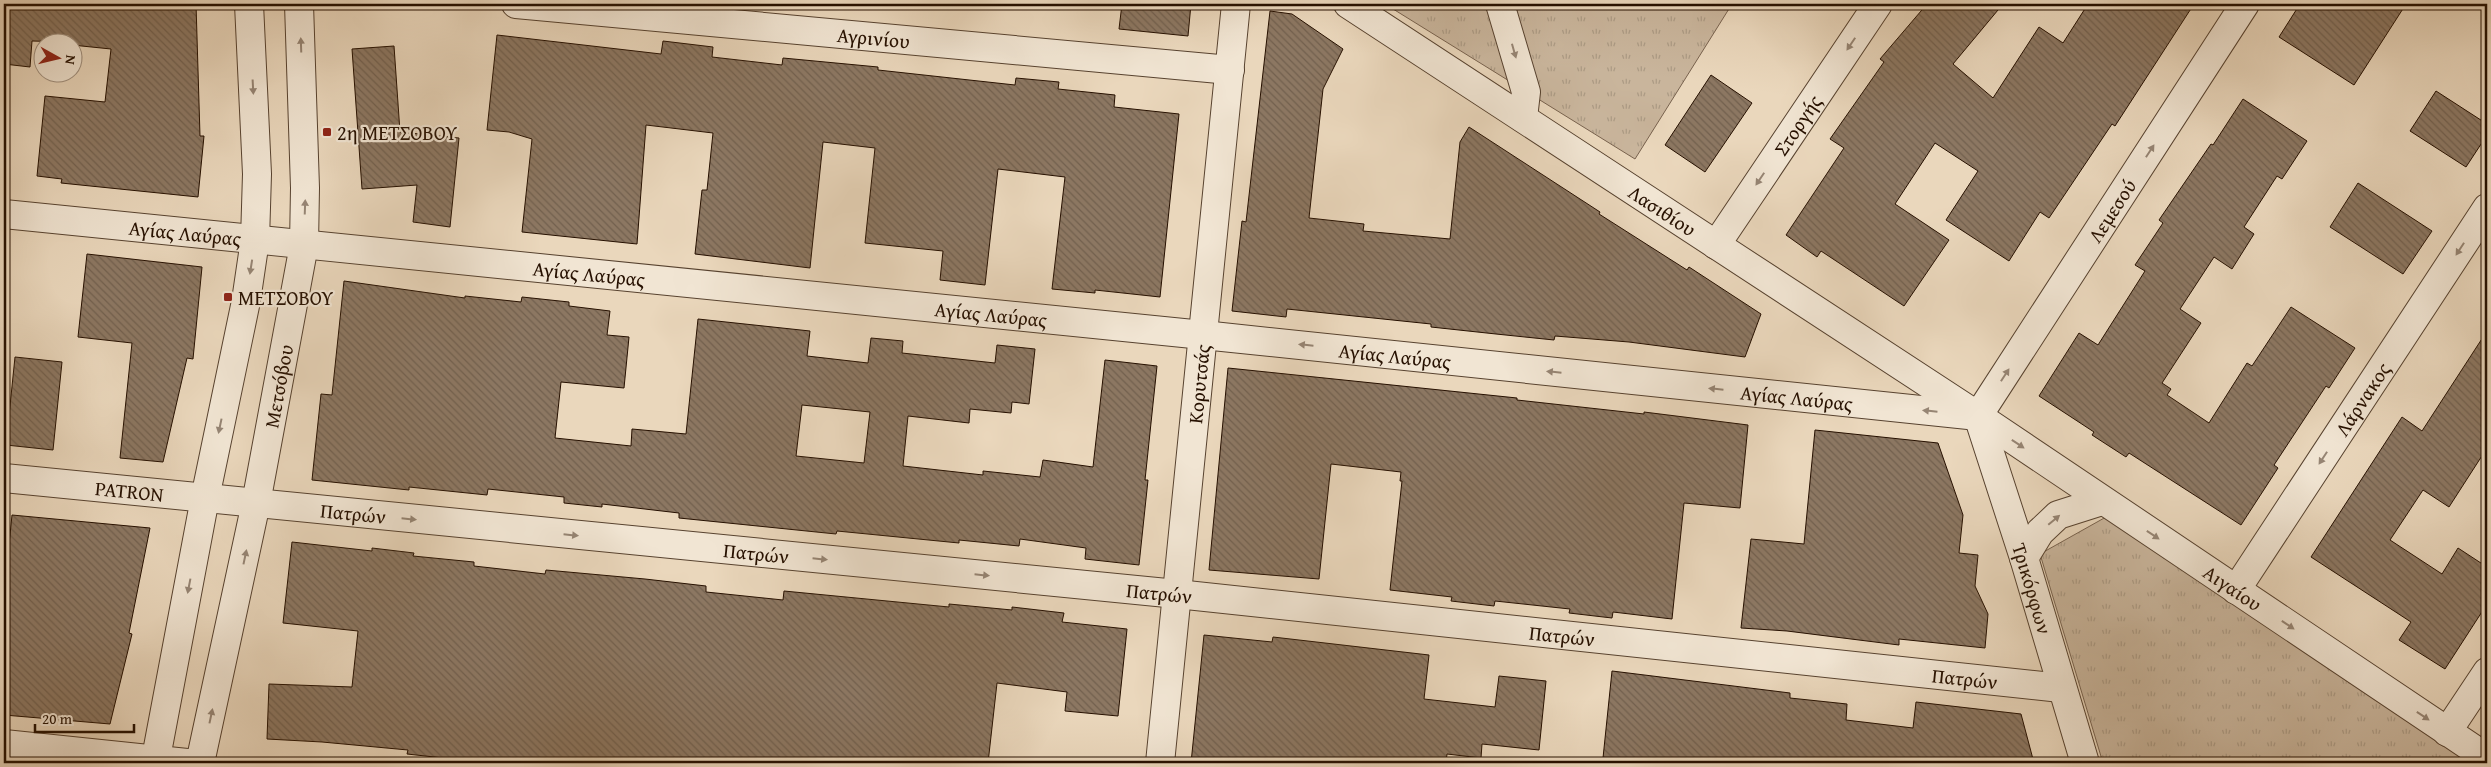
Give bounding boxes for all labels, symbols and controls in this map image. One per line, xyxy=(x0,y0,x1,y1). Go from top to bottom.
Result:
street label: Αγρινίου xyxy=(836,19,911,55)
north arrow xyxy=(32,32,82,82)
one-way arrow xyxy=(296,37,304,53)
one-way arrow xyxy=(1846,38,1856,51)
one-way arrow xyxy=(1510,43,1518,58)
text: N xyxy=(60,54,81,66)
one-way arrow xyxy=(249,80,257,96)
street label: Στοργής xyxy=(1766,88,1828,161)
place label: 2η ΜΕΤΣΟΒΟΥ xyxy=(337,118,457,147)
marker: 2η ΜΕΤΣΟΒΟΥ xyxy=(321,126,333,138)
one-way arrow xyxy=(2145,144,2155,157)
one-way arrow xyxy=(1755,172,1765,186)
street label: Λεμεσού xyxy=(2080,173,2143,248)
street label: Λασιθίου xyxy=(1623,177,1702,243)
one-way arrow xyxy=(301,199,309,215)
street label: Αγίας Λαύρας xyxy=(128,212,243,252)
one-way arrow xyxy=(2456,242,2465,255)
street label: Αγίας Λαύρας xyxy=(532,253,647,293)
one-way arrow xyxy=(247,259,255,275)
place label: ΜΕΤΣΟΒΟΥ xyxy=(238,283,333,312)
marker: ΜΕΤΣΟΒΟΥ xyxy=(222,291,234,303)
street label: Αγίας Λαύρας xyxy=(933,294,1049,334)
street label: Αγίας Λαύρας xyxy=(1337,335,1453,375)
one-way arrow xyxy=(1297,341,1313,349)
street label: Μετσόβου xyxy=(256,342,300,430)
street label: Κορυτσάς xyxy=(1180,342,1216,425)
street label: Λάρνακος xyxy=(2327,356,2397,441)
one-way arrow xyxy=(1546,367,1562,375)
one-way arrow xyxy=(2000,369,2009,382)
street label: Αγίας Λαύρας xyxy=(1739,377,1855,417)
one-way arrow xyxy=(1707,384,1723,392)
one-way arrow xyxy=(1921,407,1937,415)
one-way arrow xyxy=(216,419,224,435)
one-way arrow xyxy=(2012,439,2025,449)
one-way arrow xyxy=(2319,451,2328,464)
street label: PATRON xyxy=(94,473,165,508)
street label: Πατρών xyxy=(319,495,388,530)
one-way arrow xyxy=(2047,514,2059,526)
one-way arrow xyxy=(402,515,418,523)
one-way arrow xyxy=(2146,530,2160,539)
one-way arrow xyxy=(563,531,579,539)
street label: Πατρών xyxy=(722,535,791,570)
street label: Τρικόρφων xyxy=(2006,539,2060,637)
one-way arrow xyxy=(241,549,249,564)
one-way arrow xyxy=(812,555,828,563)
street label: Αιγαίου xyxy=(2198,557,2268,618)
one-way arrow xyxy=(974,571,990,579)
street label: Πατρών xyxy=(1125,575,1194,610)
one-way arrow xyxy=(185,578,193,593)
street label: Πατρών xyxy=(1528,617,1596,653)
one-way arrow xyxy=(2281,620,2295,630)
street label: Πατρών xyxy=(1930,660,1999,696)
scale bar xyxy=(35,702,134,734)
one-way arrow xyxy=(207,707,215,723)
text: 20 m xyxy=(42,708,73,729)
one-way arrow xyxy=(2416,711,2430,721)

